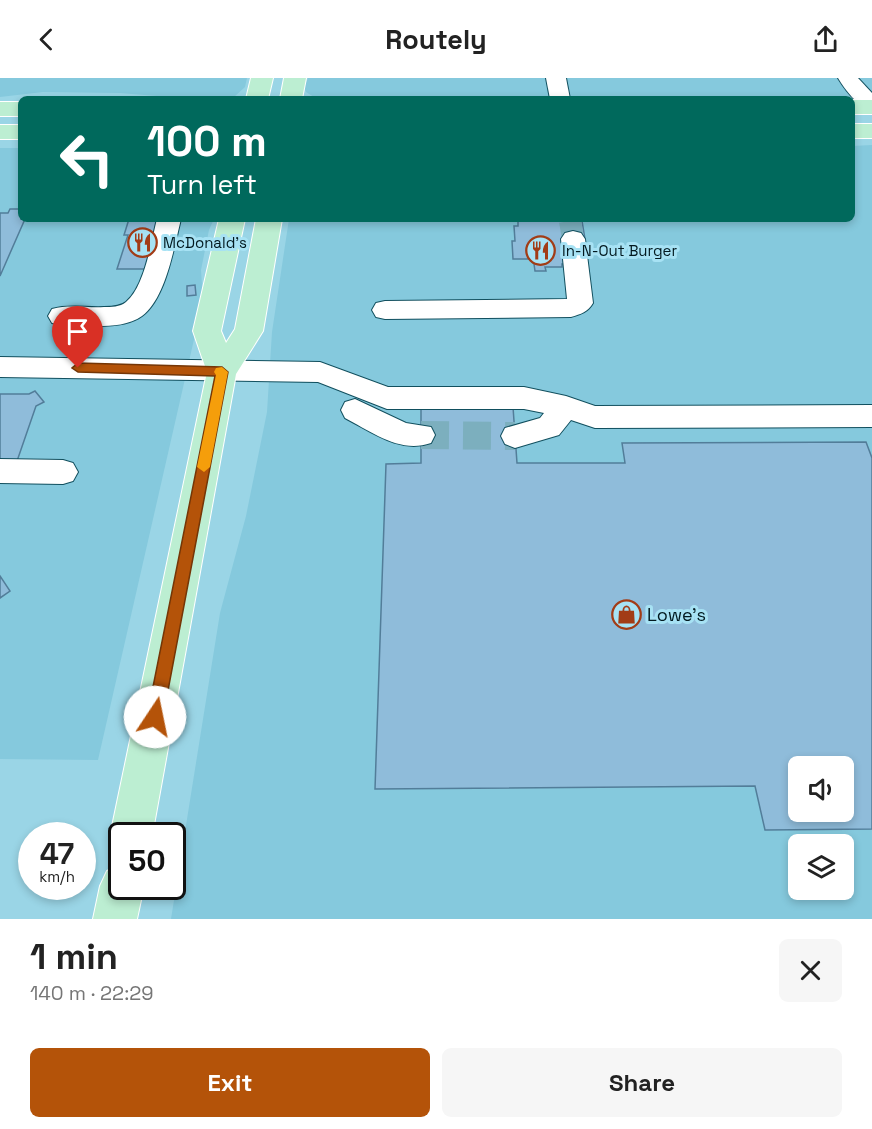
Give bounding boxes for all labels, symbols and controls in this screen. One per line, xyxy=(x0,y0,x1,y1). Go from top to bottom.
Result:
text: Routely xyxy=(385,22,487,57)
icon: back xyxy=(30,23,63,56)
icon: share xyxy=(809,23,842,56)
text: 100 m xyxy=(147,115,267,168)
icon: left xyxy=(48,120,126,198)
text: Turn left xyxy=(147,167,257,202)
restaurant icon: McDonald's xyxy=(126,227,158,259)
place label: McDonald's xyxy=(163,233,247,252)
restaurant icon: In-N-Out Burger xyxy=(525,235,557,267)
place label: In-N-Out Burger xyxy=(562,241,677,260)
pin xyxy=(52,306,103,368)
icon: arrive xyxy=(61,315,94,348)
shop icon: Lowe's xyxy=(610,599,642,631)
place label: Lowe's xyxy=(647,603,706,626)
position arrow xyxy=(123,685,187,749)
map controls xyxy=(788,756,854,900)
button: sound xyxy=(788,756,854,822)
speed limit sign: 50 xyxy=(108,822,186,900)
text: 47 xyxy=(40,834,74,873)
button: layers xyxy=(788,834,854,900)
text: km/h xyxy=(39,867,75,886)
text: 1 min xyxy=(30,934,118,980)
button: close xyxy=(779,939,842,1002)
text: 140 m · 22:29 xyxy=(30,980,153,1006)
button: Exit xyxy=(30,1048,430,1117)
button: Share xyxy=(442,1048,842,1117)

